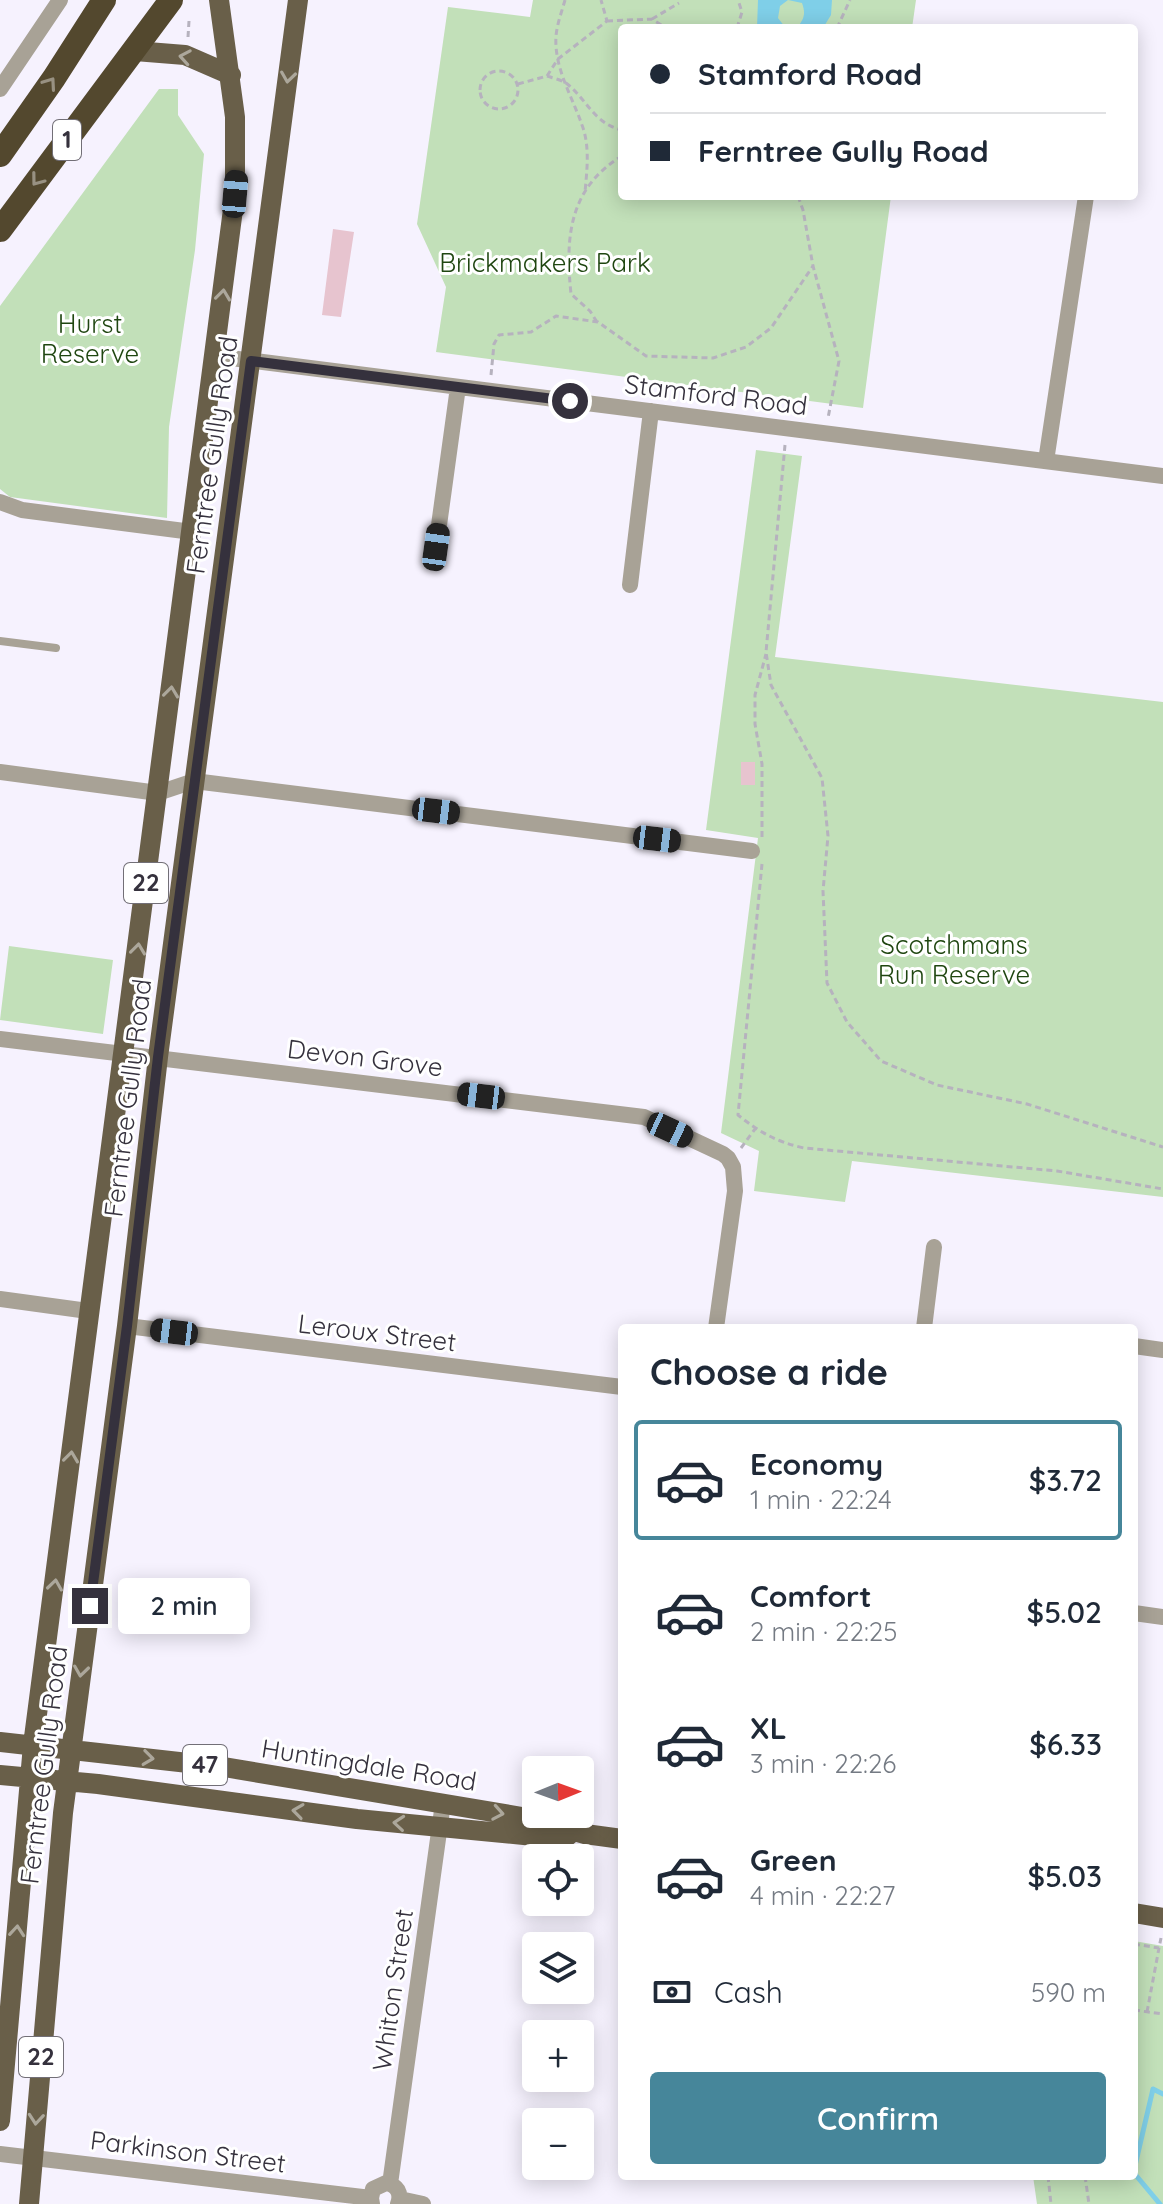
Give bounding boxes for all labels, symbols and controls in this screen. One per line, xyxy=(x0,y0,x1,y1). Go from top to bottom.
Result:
one-way arrow xyxy=(178,49,191,66)
text: Stamford Road xyxy=(698,55,922,93)
one-way arrow xyxy=(280,70,297,84)
one-way arrow xyxy=(40,78,55,92)
road number: 1 xyxy=(53,120,81,160)
text: Ferntree Gully Road xyxy=(698,132,989,170)
car xyxy=(221,169,249,219)
one-way arrow xyxy=(32,171,47,186)
park label: Brickmakers Park xyxy=(439,246,651,279)
one-way arrow xyxy=(214,288,231,301)
park label: Hurst Reserve xyxy=(41,307,139,370)
street label: Ferntree Gully Road xyxy=(178,334,245,576)
street label: Stamford Road xyxy=(623,367,809,422)
route start xyxy=(552,383,588,419)
car xyxy=(421,522,451,572)
one-way arrow xyxy=(163,685,180,698)
car xyxy=(411,796,461,826)
car xyxy=(632,824,682,854)
road number: 22 xyxy=(124,863,168,903)
park label: Scotchmans Run Reserve xyxy=(878,928,1030,991)
one-way arrow xyxy=(129,943,146,956)
street label: Ferntree Gully Road xyxy=(97,977,158,1219)
street label: Devon Grove xyxy=(285,1032,445,1083)
car xyxy=(456,1081,506,1111)
car xyxy=(643,1109,697,1151)
street label: Leroux Street xyxy=(296,1306,458,1359)
car xyxy=(149,1317,199,1347)
text: Choose a ride xyxy=(650,1349,888,1394)
icon: car xyxy=(654,1444,726,1516)
text: Economy xyxy=(750,1445,883,1483)
one-way arrow xyxy=(62,1450,79,1463)
text: $3.72 xyxy=(1029,1461,1102,1499)
text: 1 min · 22:24 xyxy=(750,1483,892,1516)
icon: car xyxy=(654,1576,726,1648)
text: Comfort xyxy=(750,1577,871,1615)
one-way arrow xyxy=(46,1578,63,1592)
callout: 2 min xyxy=(118,1578,250,1634)
route end xyxy=(72,1588,108,1624)
text: 2 min xyxy=(150,1589,218,1622)
text: $5.02 xyxy=(1027,1593,1102,1631)
text: 2 min · 22:25 xyxy=(750,1615,897,1648)
street label: Ferntree Gully Road xyxy=(13,1644,74,1886)
one-way arrow xyxy=(73,1664,90,1678)
icon: car xyxy=(654,1708,726,1780)
text: XL xyxy=(750,1709,787,1747)
text: $6.33 xyxy=(1029,1725,1102,1763)
street label: Huntingdale Road xyxy=(259,1731,479,1798)
road number: 47 xyxy=(183,1745,227,1785)
text: 3 min · 22:26 xyxy=(750,1747,896,1780)
one-way arrow xyxy=(142,1749,155,1766)
north arrow xyxy=(522,1756,594,1828)
map controls xyxy=(522,1756,594,2180)
one-way arrow xyxy=(291,1803,305,1820)
one-way arrow xyxy=(491,1803,505,1820)
one-way arrow xyxy=(392,1815,405,1832)
icon: car xyxy=(654,1840,726,1912)
text: Green xyxy=(750,1841,837,1879)
button: locate xyxy=(522,1844,594,1916)
text: $5.03 xyxy=(1028,1857,1102,1895)
text: 4 min · 22:27 xyxy=(750,1879,895,1912)
street label: Whiton Street xyxy=(365,1907,420,2073)
one-way arrow xyxy=(8,1924,25,1937)
button: layers xyxy=(522,1932,594,2004)
icon: cash xyxy=(650,1970,694,2014)
text: Cash xyxy=(714,1973,783,2011)
text: 590 m xyxy=(1031,1976,1106,2009)
button: + xyxy=(522,2020,594,2092)
road number: 22 xyxy=(19,2037,63,2077)
button: Confirm xyxy=(650,2072,1106,2164)
button: − xyxy=(522,2108,594,2180)
one-way arrow xyxy=(28,2113,45,2126)
street label: Parkinson Street xyxy=(88,2123,288,2180)

